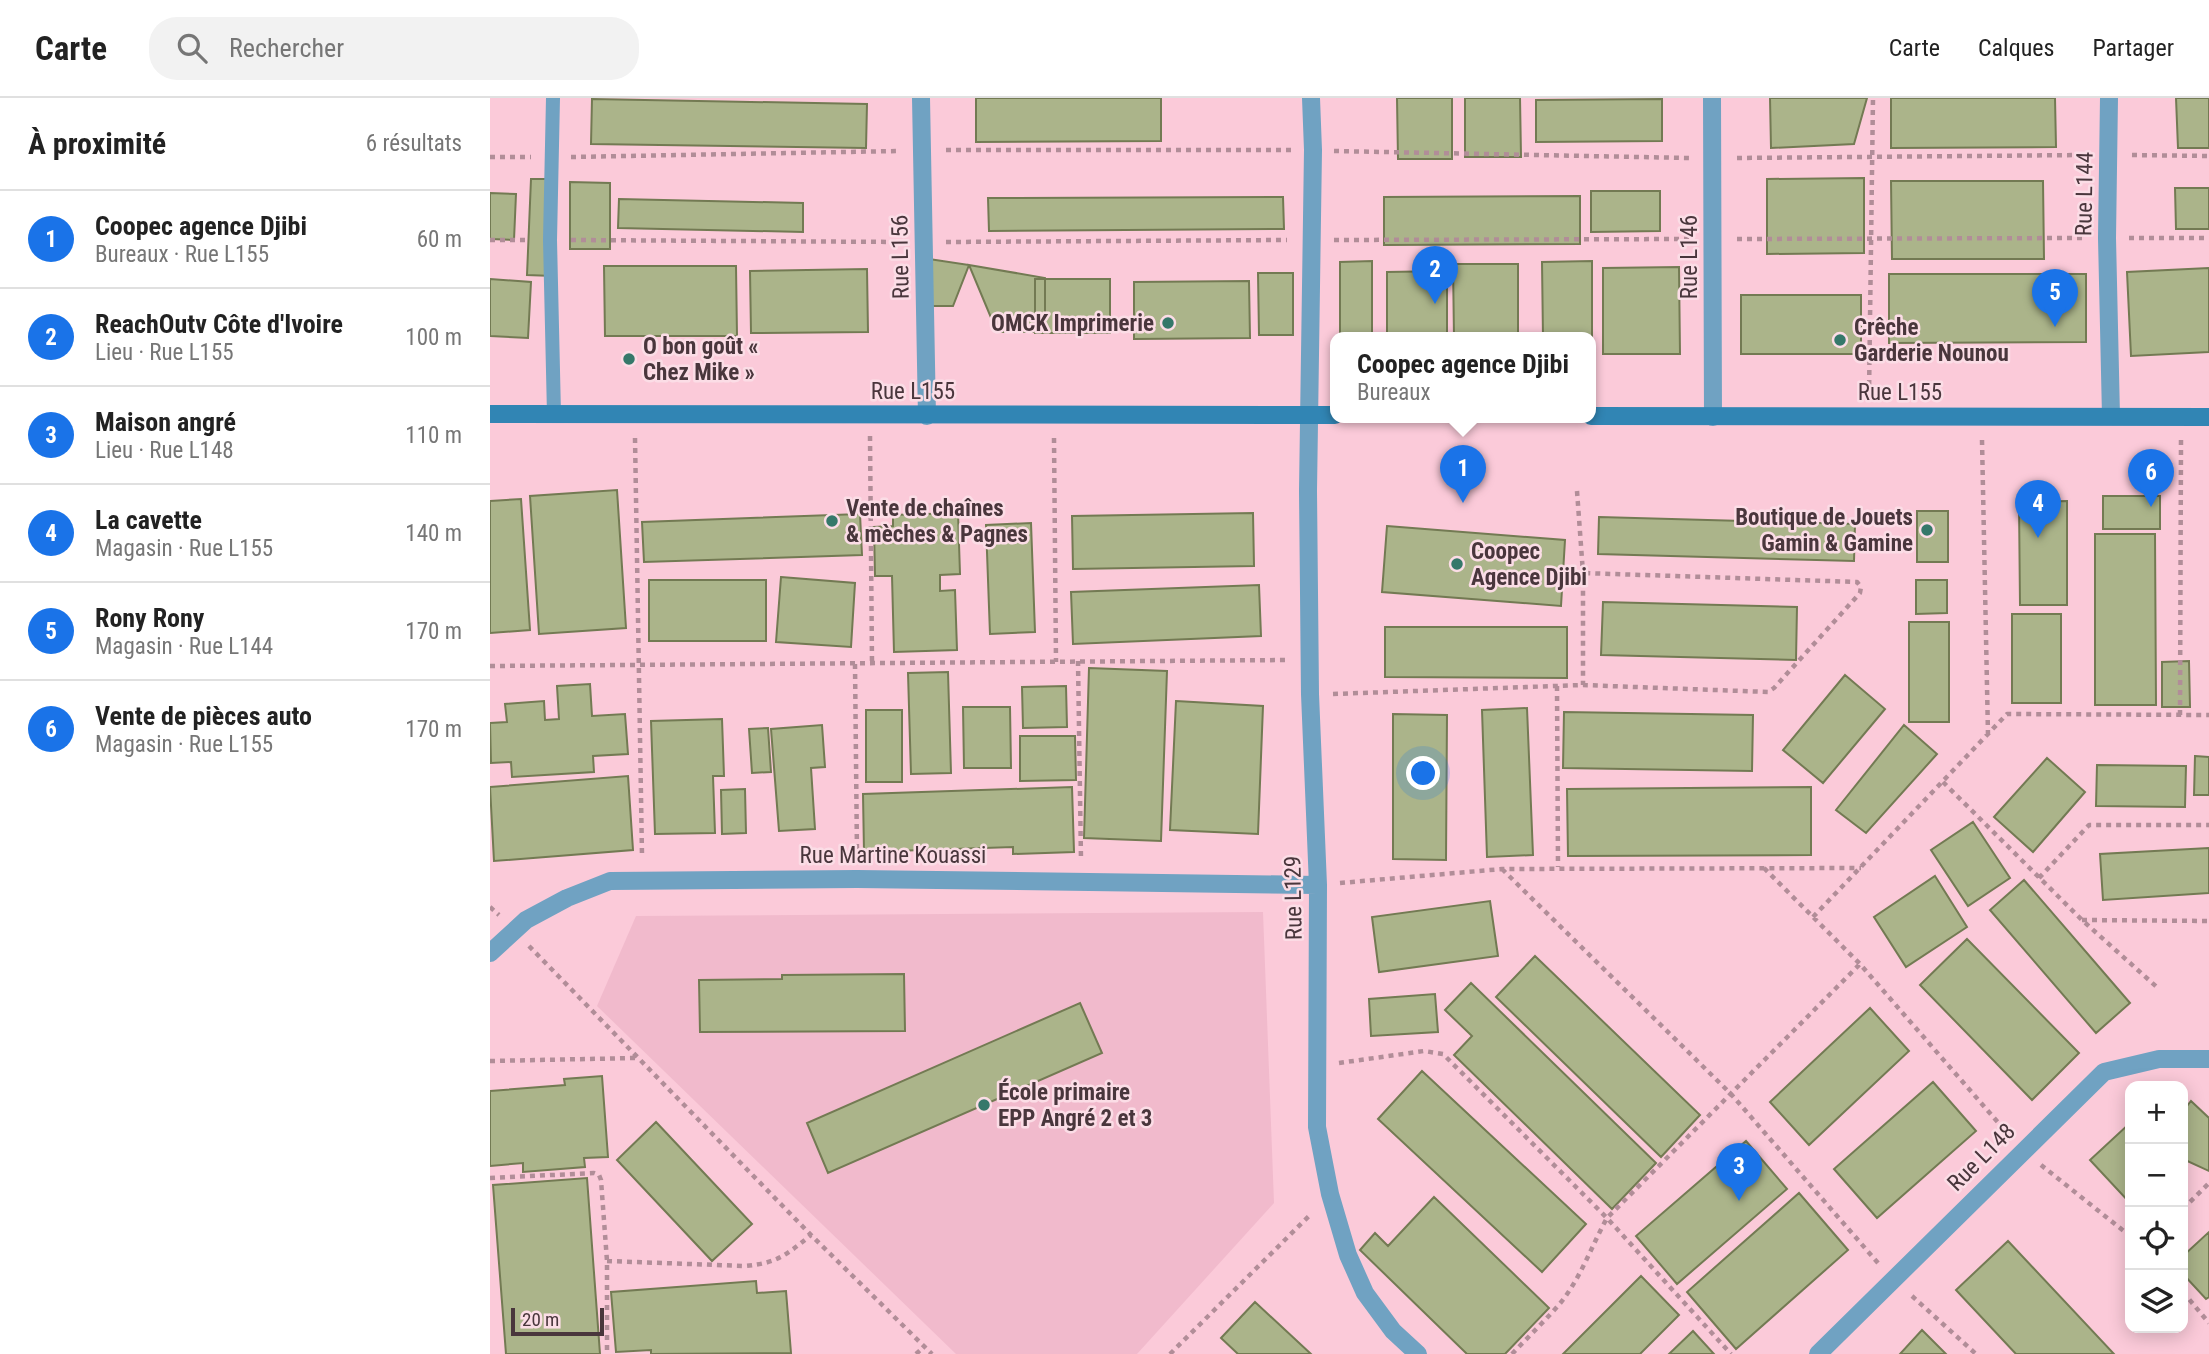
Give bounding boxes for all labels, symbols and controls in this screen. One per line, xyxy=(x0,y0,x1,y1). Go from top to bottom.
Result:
search box xyxy=(149,17,639,80)
text: Carte xyxy=(35,29,107,68)
icon: search xyxy=(173,29,211,67)
text: Rechercher xyxy=(229,33,344,63)
text: Carte xyxy=(1889,34,1940,62)
text: Calques xyxy=(1978,34,2054,62)
text: Partager xyxy=(2092,34,2174,62)
text: À proximité xyxy=(28,126,166,161)
text: 6 résultats xyxy=(366,130,462,157)
street label: Rue L144 xyxy=(2070,152,2099,236)
text: Coopec agence Djibi xyxy=(95,211,307,241)
street label: Rue L156 xyxy=(886,215,915,299)
street label: Rue L146 xyxy=(1676,215,1703,299)
text: 1 xyxy=(45,226,57,253)
text: 60 m xyxy=(417,226,462,253)
text: Bureaux · Rue L155 xyxy=(95,241,269,268)
pin: 2 xyxy=(1412,246,1458,304)
pin: 5 xyxy=(2032,269,2078,327)
text: ReachOutv Côte d'Ivoire xyxy=(95,309,343,339)
place label: OMCK Imprimerie xyxy=(991,310,1154,337)
place label: Crêche Garderie Nounou xyxy=(1854,314,2009,367)
marker: OMCK Imprimerie xyxy=(1160,315,1176,331)
text: 2 xyxy=(45,324,57,351)
text: 100 m xyxy=(405,324,462,351)
popup xyxy=(1330,332,1596,423)
marker: Crêche Garderie Nounou xyxy=(1832,332,1848,348)
place label: O bon goût « Chez Mike » xyxy=(643,333,759,386)
text: Lieu · Rue L155 xyxy=(95,339,234,366)
text: Coopec agence Djibi xyxy=(1357,349,1569,379)
marker: O bon goût « Chez Mike » xyxy=(621,351,637,367)
street label: Rue L155 xyxy=(871,378,955,405)
text: Bureaux xyxy=(1357,379,1431,406)
street label: Rue L155 xyxy=(1858,379,1942,406)
text: Maison angré xyxy=(95,407,236,437)
text: 3 xyxy=(45,422,57,449)
text: 110 m xyxy=(405,422,462,449)
text: Lieu · Rue L148 xyxy=(95,437,234,464)
pin: 1 xyxy=(1440,445,1486,503)
pin: 6 xyxy=(2128,449,2174,507)
pin: 4 xyxy=(2015,480,2061,538)
place label: Vente de chaînes & mèches & Pagnes xyxy=(846,495,1028,548)
place label: Boutique de Jouets Gamin & Gamine xyxy=(1735,504,1913,557)
text: La cavette xyxy=(95,505,202,535)
marker: Vente de chaînes & mèches & Pagnes xyxy=(824,513,840,529)
text: 4 xyxy=(45,520,57,547)
text: 140 m xyxy=(405,520,462,547)
marker: Boutique de Jouets Gamin & Gamine xyxy=(1919,522,1935,538)
text: Magasin · Rue L155 xyxy=(95,535,273,562)
place label: Coopec Agence Djibi xyxy=(1471,538,1587,591)
marker: Coopec Agence Djibi xyxy=(1449,556,1465,572)
text: Rony Rony xyxy=(95,603,204,633)
text: 5 xyxy=(45,618,57,645)
text: 170 m xyxy=(405,618,462,645)
text: Magasin · Rue L144 xyxy=(95,633,273,660)
text: Vente de pièces auto xyxy=(95,701,312,731)
text: 6 xyxy=(45,716,57,743)
text: 170 m xyxy=(405,716,462,743)
text: Magasin · Rue L155 xyxy=(95,731,273,758)
your location xyxy=(1406,756,1440,790)
street label: Rue Martine Kouassi xyxy=(800,842,986,869)
street label: Rue L129 xyxy=(1279,856,1308,940)
place label: École primaire EPP Angré 2 et 3 xyxy=(998,1078,1152,1132)
map controls xyxy=(2125,1081,2188,1333)
button: + xyxy=(2125,1081,2188,1144)
marker: École primaire EPP Angré 2 et 3 xyxy=(976,1097,992,1113)
street label: Rue L148 xyxy=(1942,1118,2021,1197)
pin: 3 xyxy=(1716,1143,1762,1201)
button: − xyxy=(2125,1144,2188,1207)
button: locate xyxy=(2125,1207,2188,1270)
button: layers xyxy=(2125,1270,2188,1333)
scale bar xyxy=(511,1305,604,1337)
text: 20 m xyxy=(522,1308,559,1331)

